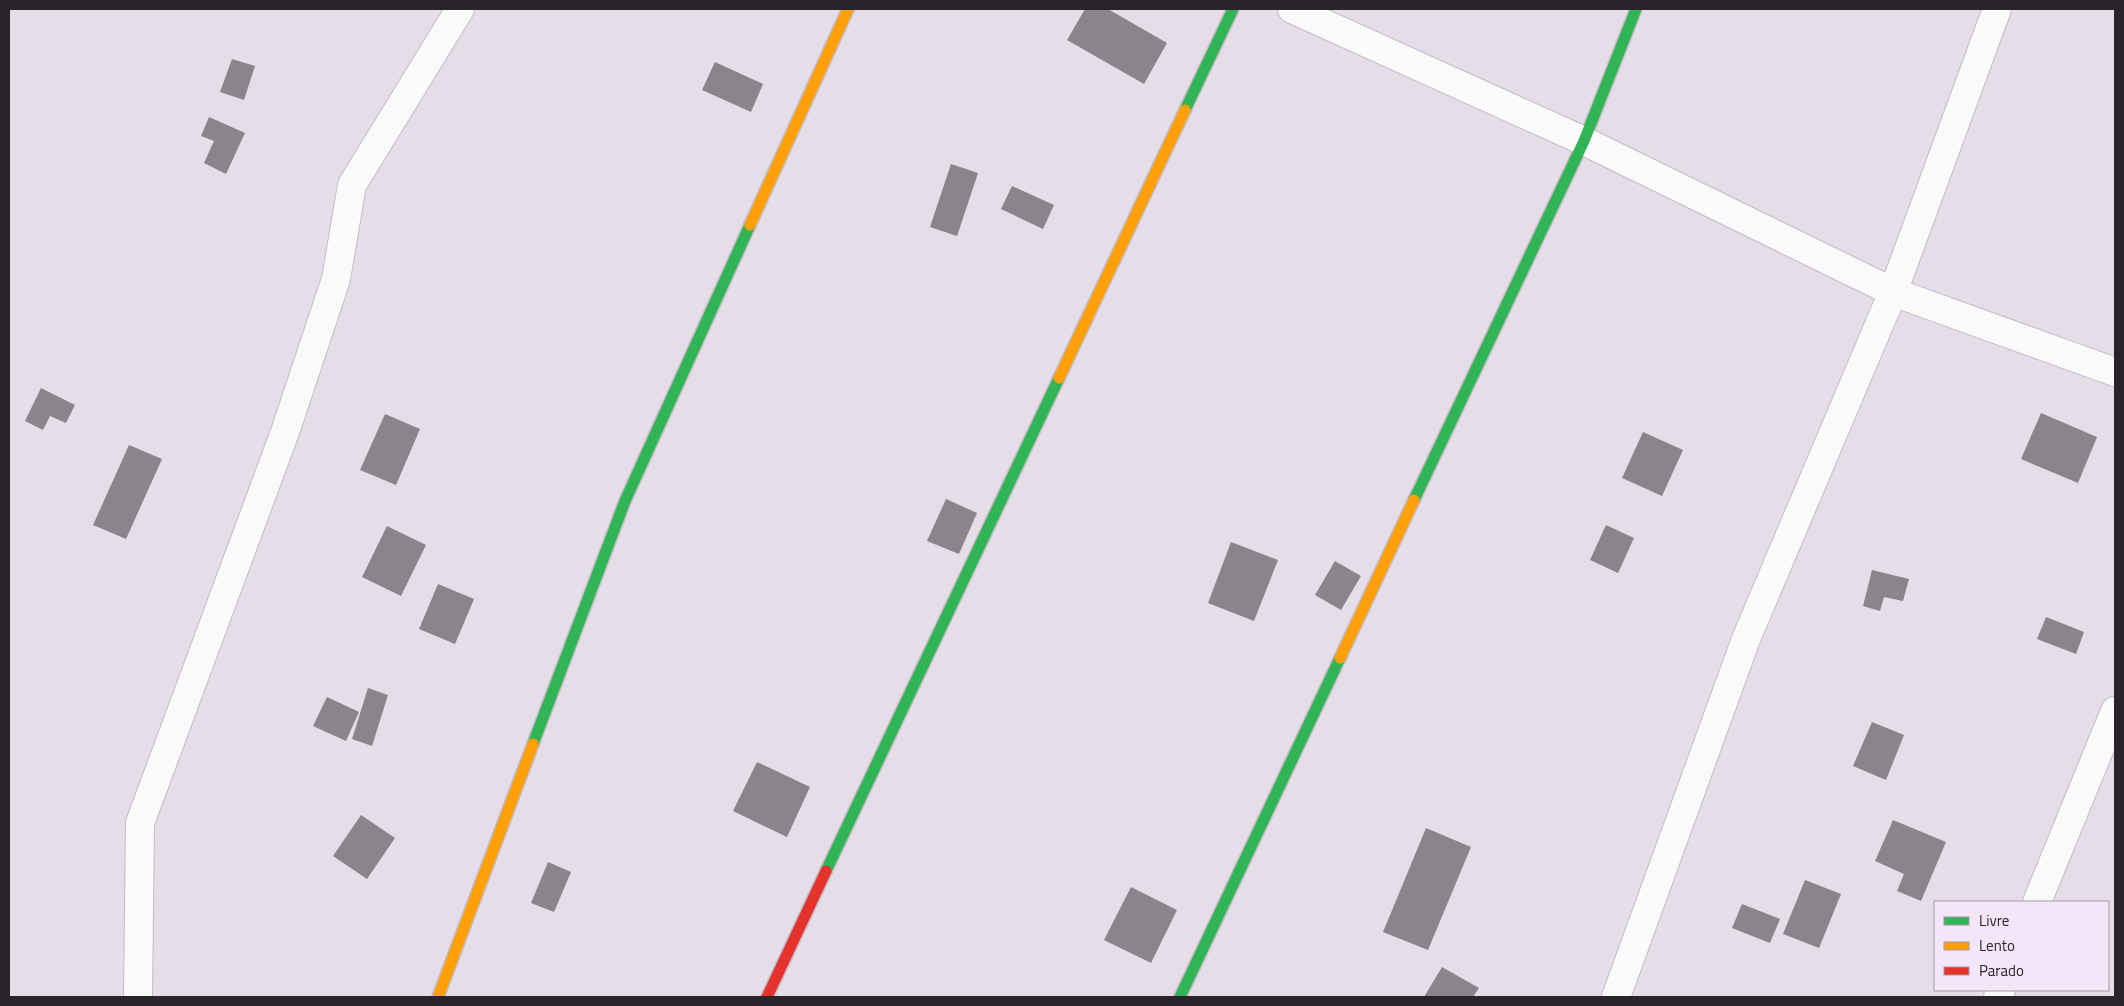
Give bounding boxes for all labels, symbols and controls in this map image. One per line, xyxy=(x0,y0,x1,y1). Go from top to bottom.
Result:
legend xyxy=(1934,901,2109,991)
text: Livre xyxy=(1979,909,2009,932)
text: Lento xyxy=(1979,934,2015,957)
text: Parado xyxy=(1979,959,2024,982)

